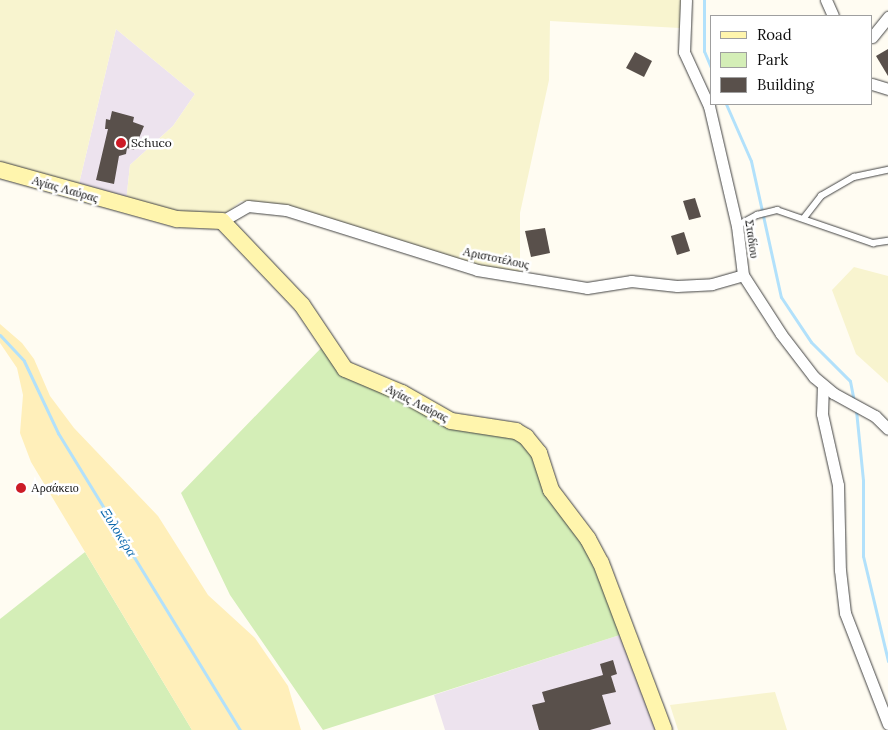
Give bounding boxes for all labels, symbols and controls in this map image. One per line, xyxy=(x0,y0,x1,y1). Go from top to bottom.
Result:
legend xyxy=(710,15,873,105)
text: Road xyxy=(757,25,792,44)
text: Park xyxy=(757,50,788,69)
text: Building xyxy=(757,75,814,94)
place label: Schuco xyxy=(131,136,172,150)
marker: Schuco xyxy=(115,137,127,149)
street label: Αγίας Λαύρας xyxy=(30,173,100,205)
street label: Σταδίου xyxy=(742,219,762,259)
street label: Αριστοτέλους xyxy=(461,244,531,272)
street label: Αγίας Λαύρας xyxy=(383,381,451,425)
place label: Αρσάκειο xyxy=(31,481,79,495)
marker: Αρσάκειο xyxy=(15,482,27,494)
water label: Ξυλοκέρα xyxy=(97,504,141,560)

